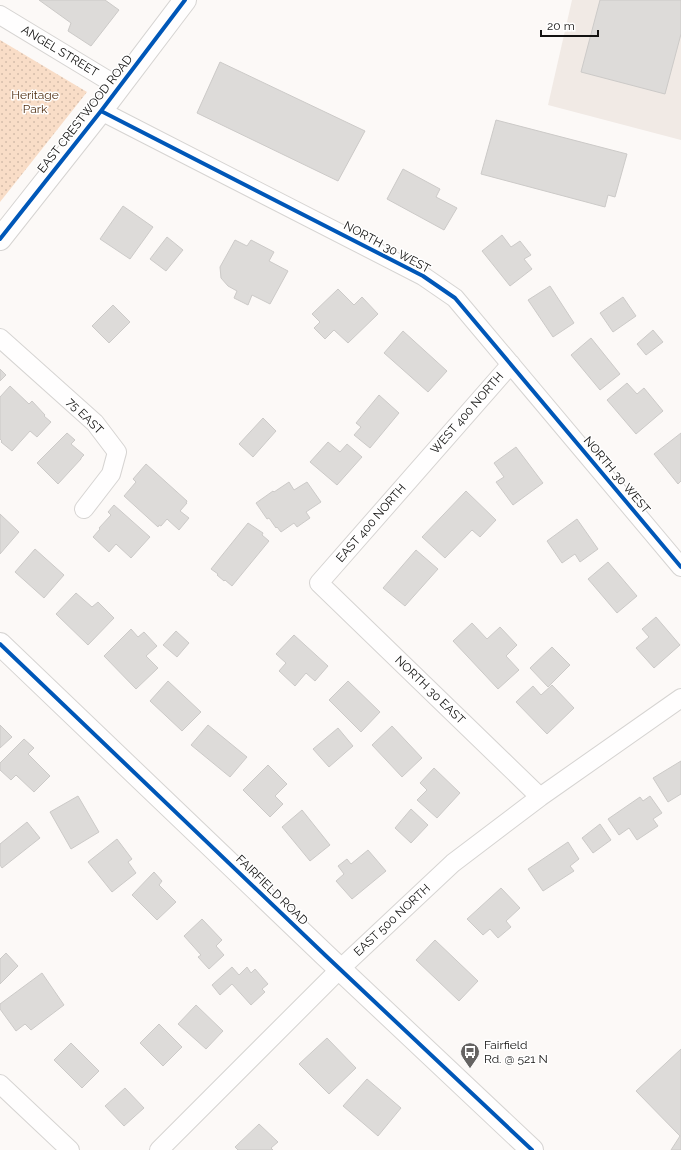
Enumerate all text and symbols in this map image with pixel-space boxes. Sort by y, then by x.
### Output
scale bar [541,12,598,38]
text: 20 m [547,19,575,33]
street label: ANGEL STREET [19,23,102,80]
street label: EAST CRESTWOOD ROAD [35,52,136,176]
park label: Heritage Park [11,88,59,116]
street label: NORTH 30 WEST [341,218,433,276]
street label: WEST 400 NORTH [428,369,506,457]
street label: 75 EAST [64,395,107,438]
street label: NORTH 30 WEST [581,434,654,517]
street label: EAST 400 NORTH [333,481,409,565]
street label: NORTH 30 EAST [392,653,468,727]
street label: FAIRFIELD ROAD [233,852,311,928]
street label: EAST 500 NORTH [351,881,433,959]
place label: Fairfield Rd. @ 521 N [484,1038,548,1066]
bus stop icon: Fairfield Rd. @ 521 N [459,1041,481,1069]

